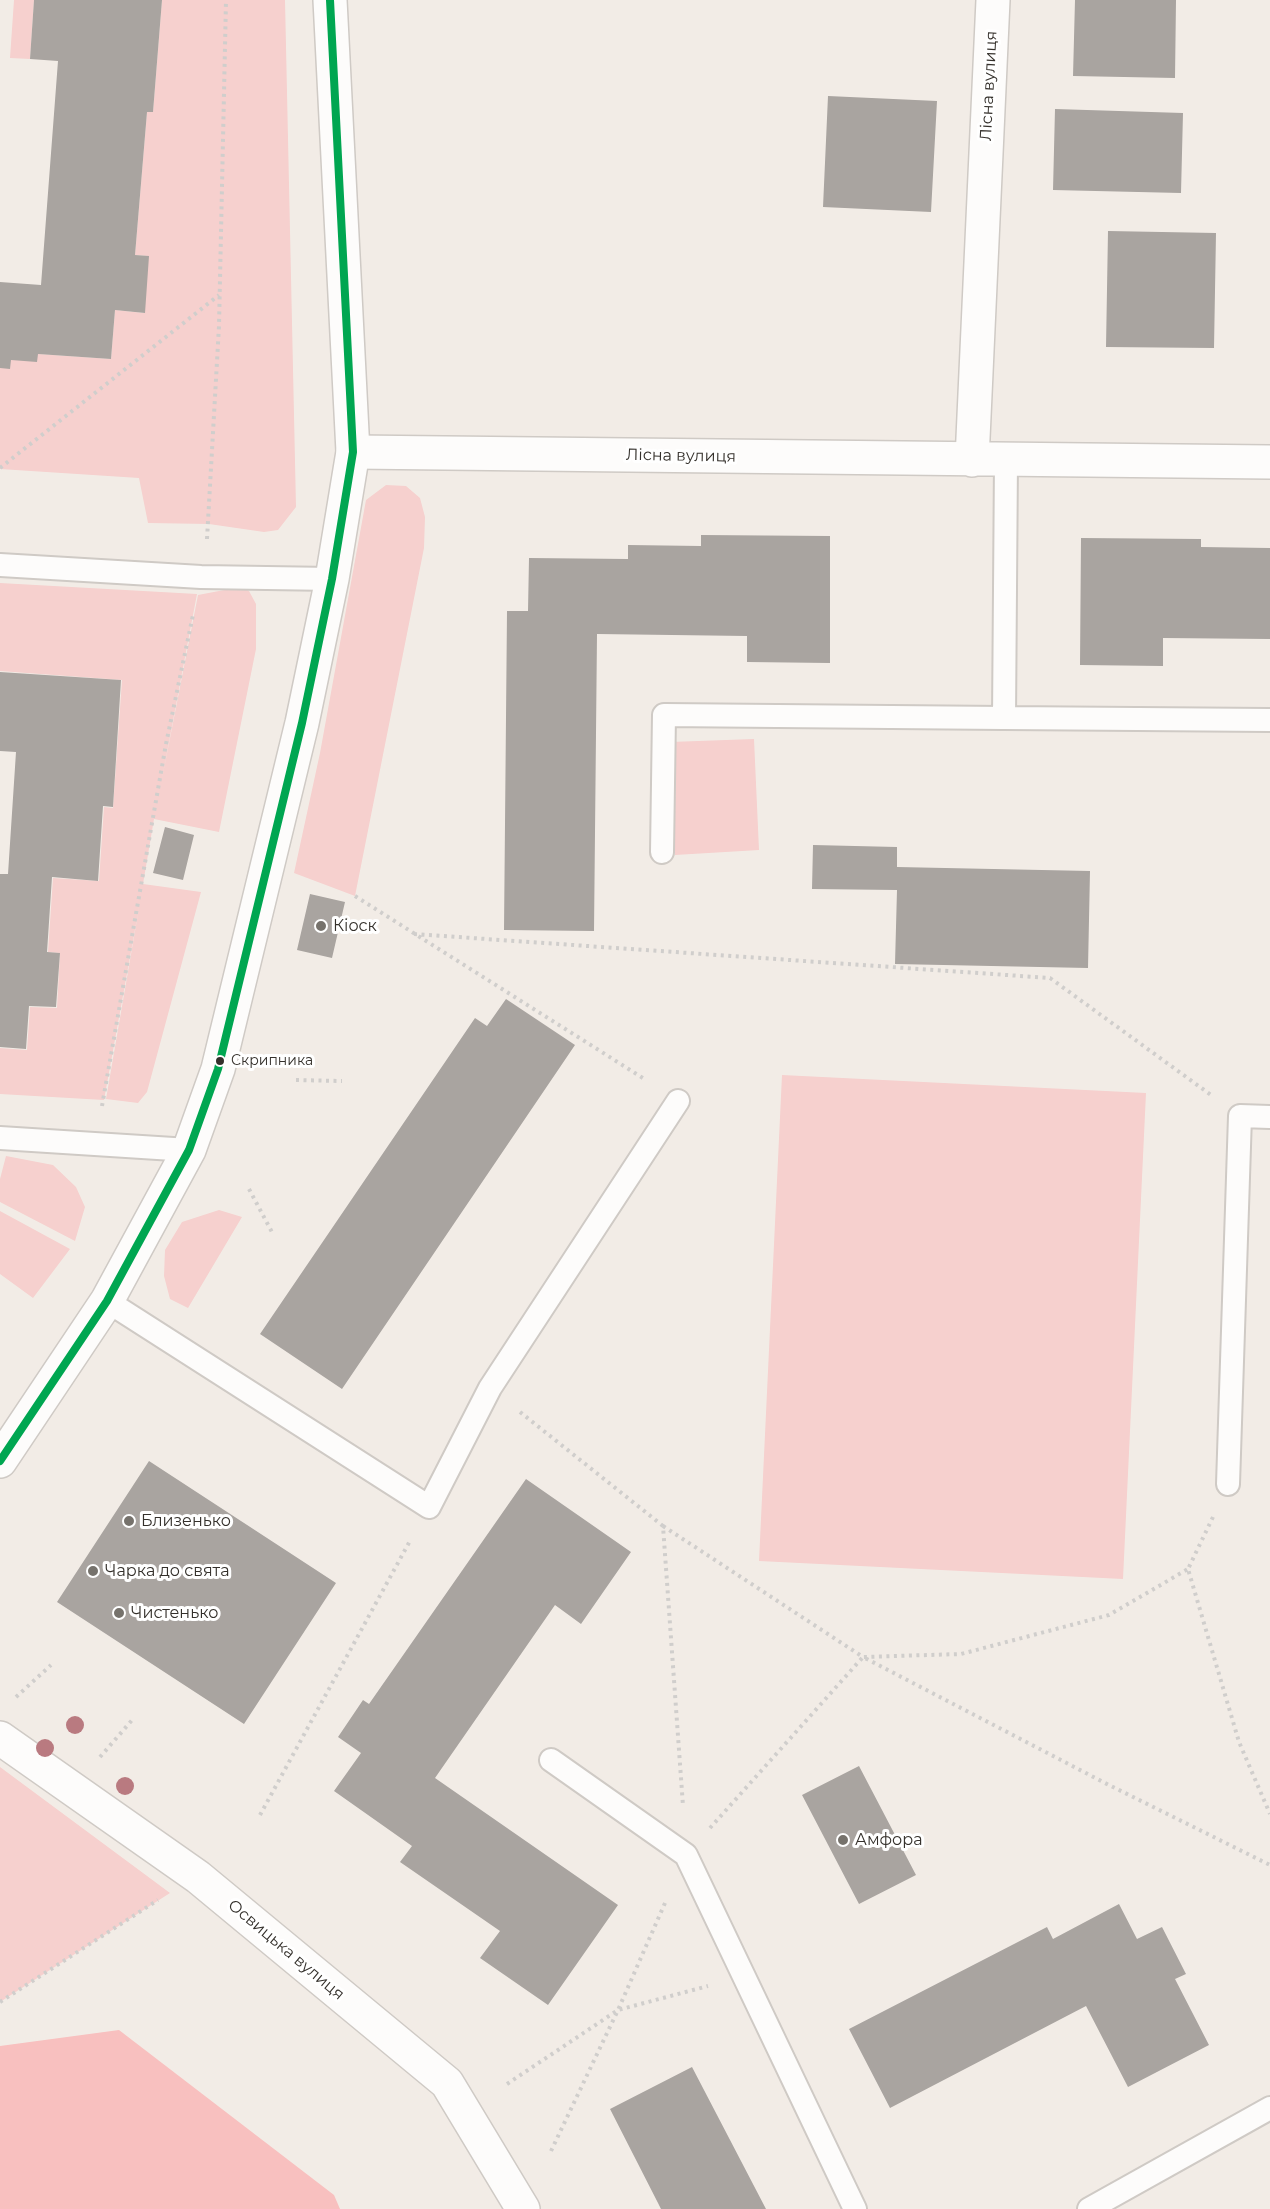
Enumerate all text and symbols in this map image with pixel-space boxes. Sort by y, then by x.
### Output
street label: Лісна вулиця [977,30,1001,142]
street label: Лісна вулиця [626,445,736,467]
place label: Кіоск [333,916,377,936]
marker: Кіоск [314,919,328,933]
place label: Скрипника [231,1053,313,1069]
marker: Скрипника [214,1055,226,1067]
place label: Близенько [141,1511,231,1531]
marker: Близенько [122,1514,136,1528]
place label: Чарка до свята [105,1561,230,1581]
marker: Чарка до свята [86,1564,100,1578]
place label: Чистенько [131,1603,218,1623]
marker: Чистенько [112,1606,126,1620]
place label: Амфора [855,1830,923,1850]
marker: Амфора [836,1833,850,1847]
street label: Освицька вулиця [224,1896,348,2004]

